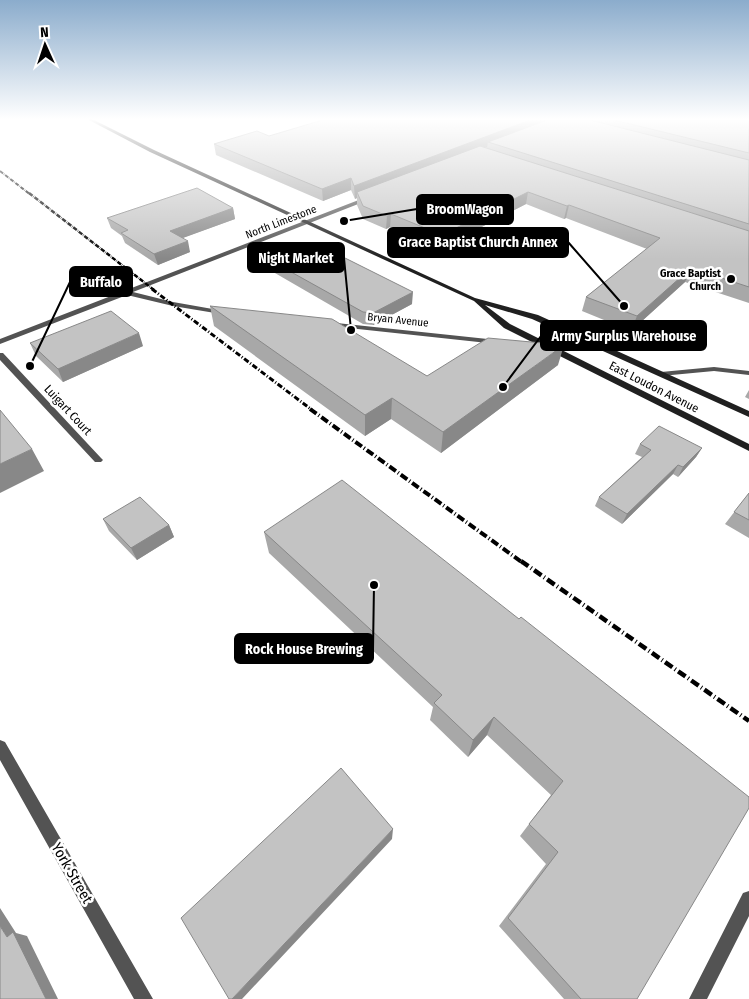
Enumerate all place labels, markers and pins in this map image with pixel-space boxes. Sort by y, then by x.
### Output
callout: BroomWagon [417,195,513,224]
callout: Grace Baptist Church Annex [388,228,568,257]
callout: Night Market [248,243,344,272]
callout: Buffalo [70,267,132,296]
place label: Grace Baptist Church [660,267,721,293]
marker: Grace Baptist Church [725,273,737,285]
callout: Army Surplus Warehouse [541,321,706,350]
callout: Rock House Brewing [235,634,373,663]

